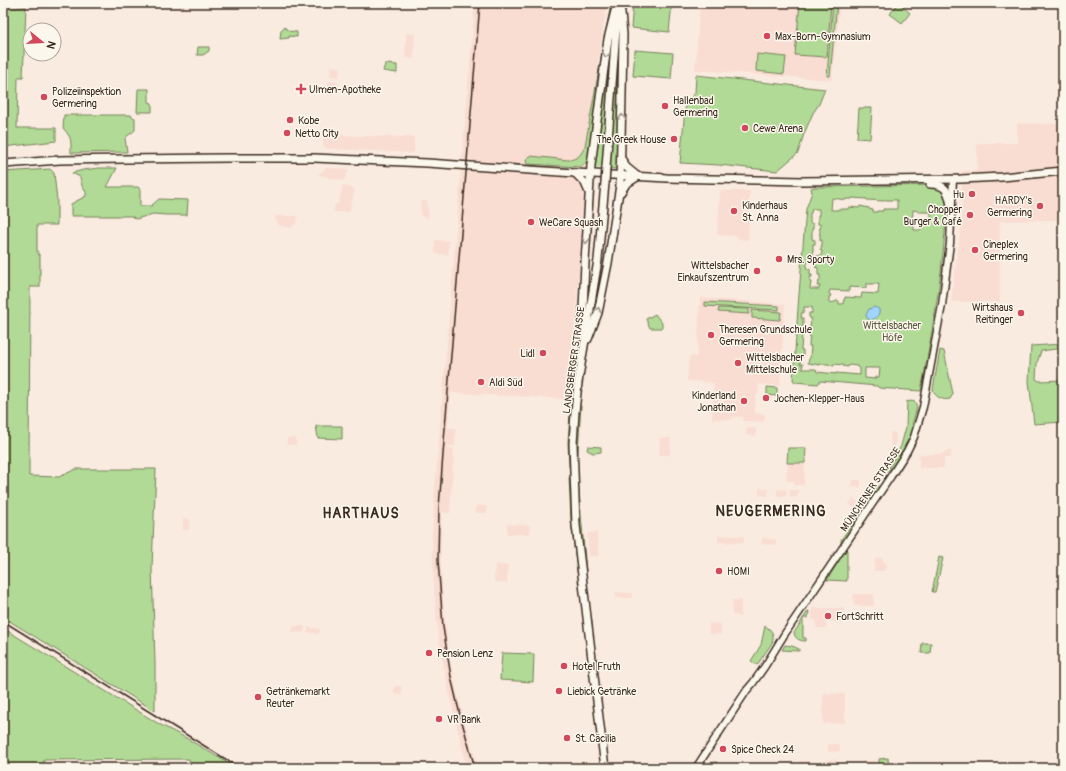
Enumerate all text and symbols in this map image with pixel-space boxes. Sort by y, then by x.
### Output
north arrow [22,22,62,62]
marker: Max-Born-Gymnasium [762,31,772,41]
place label: Max-Born-Gymnasium [775,31,871,43]
text: N [44,39,58,51]
one-way arrow [602,52,611,58]
marker: Ulmen-Apotheke [296,84,306,94]
place label: Ulmen-Apotheke [309,84,381,96]
place label: Polizeiinspektion Germering [52,86,121,110]
marker: Polizeiinspektion Germering [39,92,49,102]
place label: Hallenbad Germering [673,95,718,119]
marker: Hallenbad Germering [660,101,670,111]
one-way arrow [618,114,626,120]
marker: Kobe [285,115,295,125]
place label: Kobe [298,115,319,127]
marker: Cewe Arena [740,123,750,133]
place label: Cewe Arena [753,123,803,135]
marker: Netto City [282,128,292,138]
place label: Netto City [295,128,339,140]
place label: The Greek House [596,134,666,146]
marker: The Greek House [669,134,679,144]
place label: Hu [953,189,964,201]
marker: Hu [967,189,977,199]
place label: HARDY's Germering [987,195,1033,219]
place label: Kinderhaus St. Anna [742,200,788,224]
marker: HARDY's Germering [1035,201,1045,211]
place label: Chopper Burger & Café [903,204,962,228]
marker: Kinderhaus St. Anna [729,206,739,216]
marker: Chopper Burger & Café [965,210,975,220]
marker: WeCare Squash [526,217,536,227]
place label: WeCare Squash [539,217,603,229]
one-way arrow [582,238,591,244]
place label: Cineplex Germering [983,239,1028,263]
marker: Cineplex Germering [970,245,980,255]
marker: Mrs. Sporty [774,254,784,264]
place label: Mrs. Sporty [787,254,835,266]
place label: Wittelsbacher Einkaufszentrum [678,260,749,284]
marker: Wittelsbacher Einkaufszentrum [752,266,762,276]
place label: Wirtshaus Reitinger [972,302,1014,326]
street label: LANDSBERGER STRASSE [561,306,587,414]
one-way arrow [594,307,602,313]
marker: Wirtshaus Reitinger [1016,308,1026,318]
park label: Wittelsbacher Höfe [863,320,921,344]
place label: Theresen Grundschule Germering [719,324,812,348]
marker: Theresen Grundschule Germering [706,330,716,340]
place label: Lidl [520,348,535,360]
marker: Lidl [538,348,548,358]
place label: Wittelsbacher Mittelschule [746,352,804,376]
marker: Wittelsbacher Mittelschule [733,358,743,368]
marker: Aldi Süd [476,377,486,387]
place label: Aldi Süd [489,377,523,389]
place label: Kinderland Jonathan [692,390,736,414]
marker: Jochen-Klepper-Haus [761,393,771,403]
place label: Jochen-Klepper-Haus [774,393,865,405]
marker: Kinderland Jonathan [739,396,749,406]
street label: MÜNCHENER STRASSE [838,445,904,534]
district label: NEUGERMERING [716,503,826,520]
district label: HARTHAUS [322,505,400,522]
marker: HOMI [714,566,724,576]
place label: HOMI [727,566,750,578]
marker: FortSchritt [823,611,833,621]
place label: FortSchritt [836,611,884,623]
marker: Pension Lenz [424,648,434,658]
place label: Pension Lenz [437,648,493,660]
marker: Hotel Fruth [559,661,569,671]
place label: Hotel Fruth [572,661,621,673]
place label: Getränkemarkt Reuter [266,686,331,710]
marker: Liebick Getränke [554,686,564,696]
place label: Liebick Getränke [567,686,636,698]
marker: Getränkemarkt Reuter [253,692,263,702]
marker: VR Bank [434,714,444,724]
place label: VR Bank [447,714,482,726]
marker: St. Cäcilia [562,733,572,743]
place label: St. Cäcilia [575,733,616,745]
marker: Spice Check 24 [718,744,728,754]
place label: Spice Check 24 [731,744,794,756]

